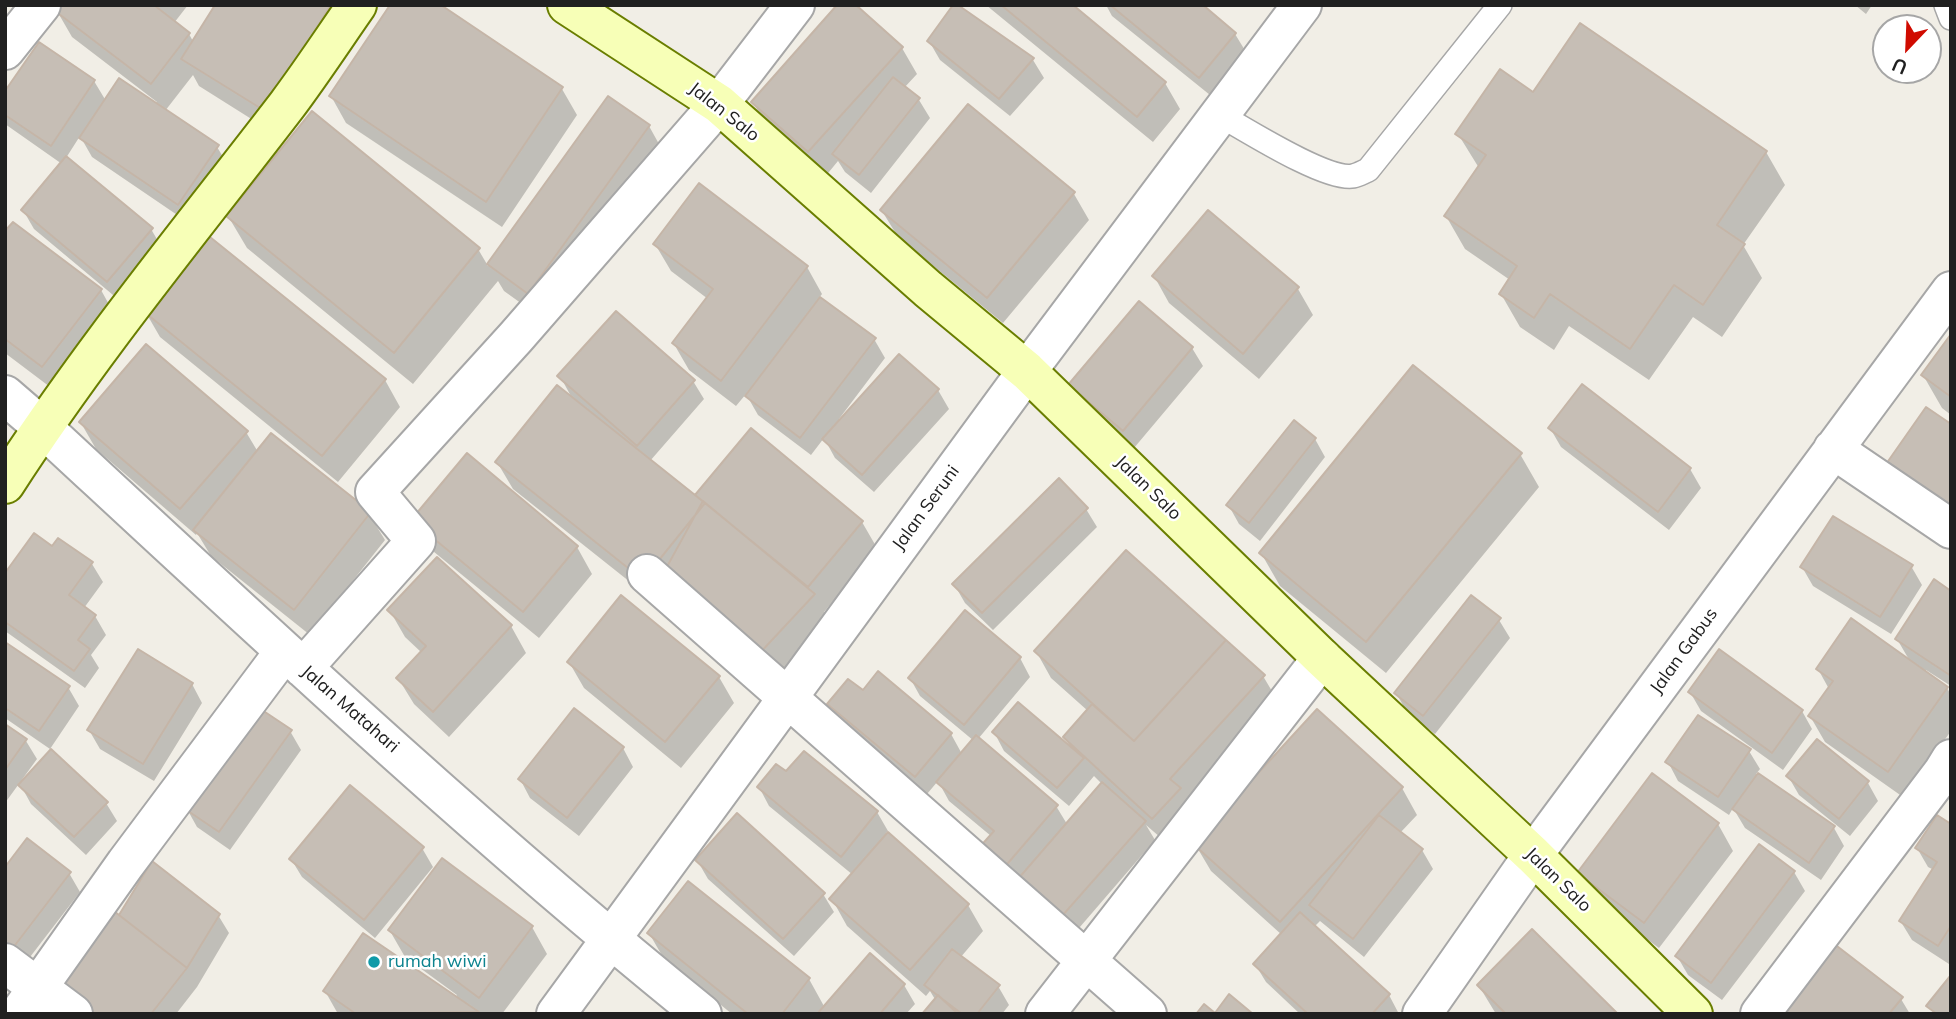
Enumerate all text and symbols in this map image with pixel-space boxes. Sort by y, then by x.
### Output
north arrow [1872,14,1942,84]
text: U [1888,53,1911,80]
street label: Jalan Salo [684,78,764,146]
street label: Jalan Salo [1110,451,1186,525]
street label: Jalan Seruni [888,461,964,555]
street label: Jalan Gabus [1646,604,1722,698]
street label: Jalan Matahari [297,661,403,757]
street label: Jalan Salo [1520,843,1596,917]
place label: rumah wiwi [388,951,487,973]
marker: rumah wiwi [366,954,382,970]

